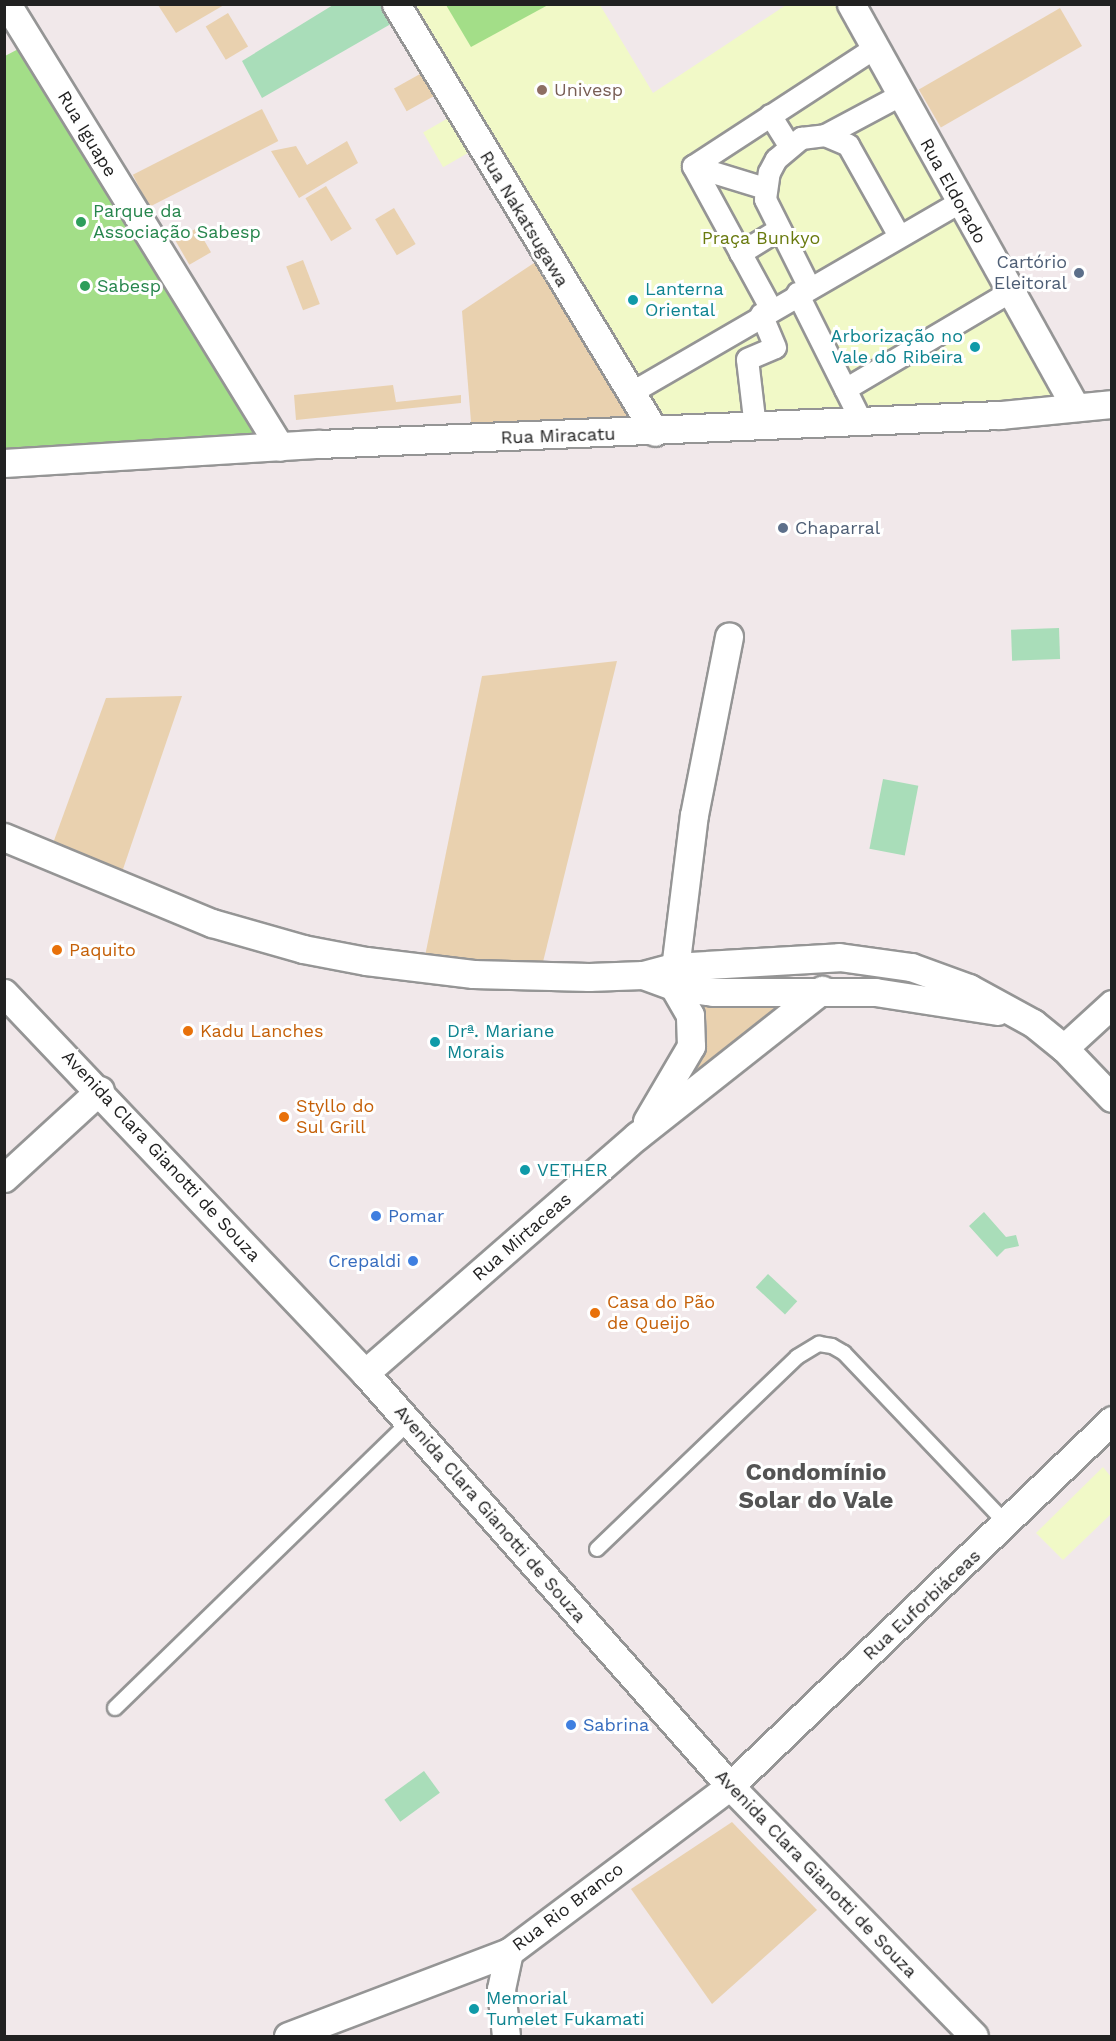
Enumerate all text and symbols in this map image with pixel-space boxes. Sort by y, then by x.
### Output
place label: Univesp [554,79,623,101]
marker: Univesp [535,83,549,97]
street label: Rua Iguape [53,87,121,181]
street label: Rua Eldorado [915,134,991,248]
street label: Rua Nakatsugawa [475,147,573,291]
place label: Parque da Associação Sabesp [93,201,261,244]
marker: Parque da Associação Sabesp [74,215,88,229]
park label: Praça Bunkyo [702,227,820,249]
place label: Cartório Eleitoral [994,252,1067,294]
marker: Cartório Eleitoral [1072,266,1086,280]
place label: Sabesp [97,275,161,297]
marker: Sabesp [78,279,92,293]
place label: Lanterna Oriental [645,279,724,322]
marker: Lanterna Oriental [626,293,640,307]
place label: Arborização no Vale do Ribeira [831,326,963,368]
marker: Arborização no Vale do Ribeira [968,340,982,354]
street label: Rua Miracatu [500,423,616,449]
place label: Chaparral [795,517,880,539]
marker: Chaparral [776,521,790,535]
place label: Paquito [69,939,136,961]
marker: Paquito [50,943,64,957]
place label: Kadu Lanches [200,1020,323,1042]
place label: Drª. Mariane Morais [447,1021,554,1064]
marker: Kadu Lanches [181,1024,195,1038]
marker: Drª. Mariane Morais [428,1035,442,1049]
street label: Avenida Clara Gianotti de Souza [57,1046,265,1266]
place label: Styllo do Sul Grill [296,1096,374,1138]
marker: Styllo do Sul Grill [277,1110,291,1124]
place label: VETHER [537,1159,608,1181]
marker: VETHER [518,1163,532,1177]
street label: Rua Mirtaceas [468,1188,576,1286]
place label: Pomar [388,1205,444,1227]
marker: Pomar [369,1209,383,1223]
place label: Crepaldi [328,1250,401,1272]
marker: Crepaldi [406,1254,420,1268]
place label: Casa do Pão de Queijo [607,1292,716,1334]
marker: Casa do Pão de Queijo [588,1306,602,1320]
street label: Avenida Clara Gianotti de Souza [389,1401,591,1627]
district label: Condomínio Solar do Vale [738,1459,894,1515]
street label: Rua Euforbiáceas [859,1545,985,1665]
place label: Sabrina [583,1714,649,1736]
marker: Sabrina [564,1718,578,1732]
street label: Avenida Clara Gianotti de Souza [710,1765,922,1983]
street label: Rua Rio Branco [508,1858,628,1956]
place label: Memorial Tumelet Fukamati [486,1988,645,2030]
marker: Memorial Tumelet Fukamati [467,2002,481,2016]

